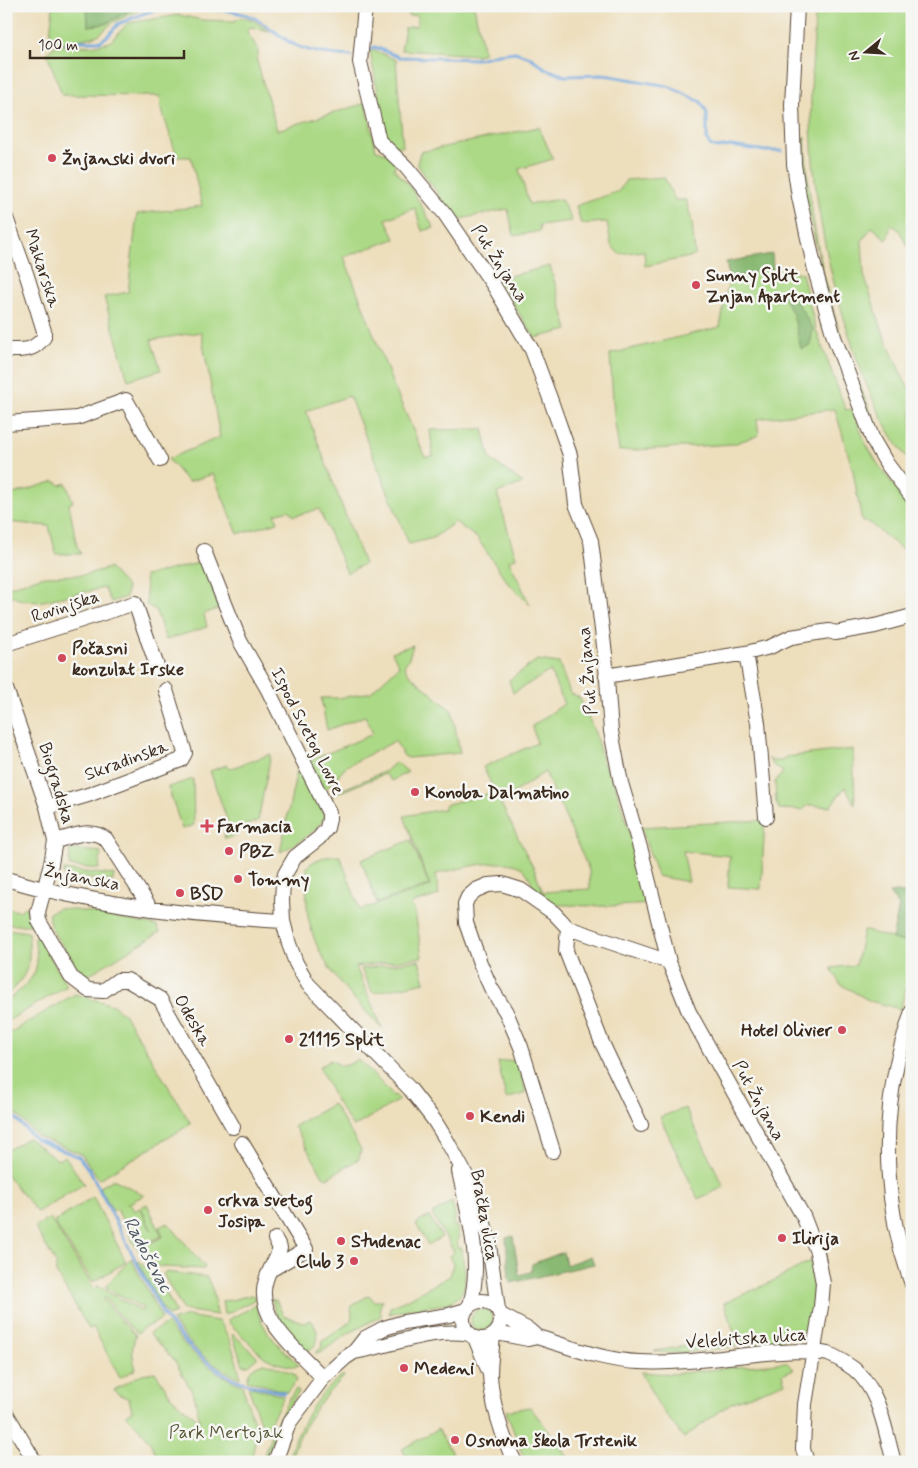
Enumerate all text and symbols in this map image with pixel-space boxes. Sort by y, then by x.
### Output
scale bar [30,28,184,60]
north arrow [840,28,890,78]
text: 100 m [38,36,78,56]
text: N [845,48,865,63]
place label: Žnjanski dvori [62,147,175,171]
marker: Žnjanski dvori [46,152,58,164]
street label: Put Žnjana [465,220,533,307]
street label: Makarska [18,226,66,311]
place label: Sunny Split Znjan Apartment [706,264,840,310]
marker: Sunny Split Znjan Apartment [690,279,702,291]
street label: Rovinjska [28,585,102,629]
street label: Put Žnjana [572,626,604,716]
place label: Počasni konzulat Irske [72,637,184,682]
marker: Počasni konzulat Irske [56,652,68,664]
street label: Ispod Svetog Lovre [265,664,350,800]
street label: Skradinska [81,735,172,787]
street label: Biogradska [30,739,80,828]
place label: Konoba Dalmatino [425,781,570,805]
marker: Konoba Dalmatino [409,786,421,798]
place label: Farmacia [217,815,292,839]
marker: Farmacia [201,820,213,832]
place label: PBZ [239,840,275,864]
marker: PBZ [223,845,235,857]
street label: Žnjanska [42,859,122,897]
place label: Tommy [248,868,309,892]
marker: Tommy [232,873,244,885]
place label: BSD [190,882,224,906]
marker: BSD [174,887,186,899]
street label: Odeska [168,990,217,1051]
place label: Hotel Olivier [741,1019,833,1043]
marker: Hotel Olivier [836,1024,848,1036]
place label: 21115 Split [299,1028,384,1052]
marker: 21115 Split [283,1033,295,1045]
street label: Put Žnjana [726,1056,790,1145]
place label: Kendi [480,1105,525,1129]
marker: Kendi [464,1110,476,1122]
street label: Bračka ulica [464,1168,504,1263]
place label: crkva svetog Josipa [218,1189,313,1234]
marker: crkva svetog Josipa [202,1204,214,1216]
water label: Radoševac [117,1212,178,1297]
place label: Ilirija [792,1227,839,1251]
place label: Studenac [351,1230,421,1254]
marker: Ilirija [776,1232,788,1244]
marker: Studenac [335,1235,347,1247]
place label: Club 3 [296,1250,345,1274]
marker: Club 3 [348,1255,360,1267]
street label: Velebitska ulica [685,1323,807,1355]
place label: Medeni [414,1357,474,1381]
marker: Medeni [398,1362,410,1374]
park label: Park Mertojak [169,1421,283,1445]
place label: Osnovna škola Trstenik [465,1429,638,1453]
marker: Osnovna škola Trstenik [449,1434,461,1446]

